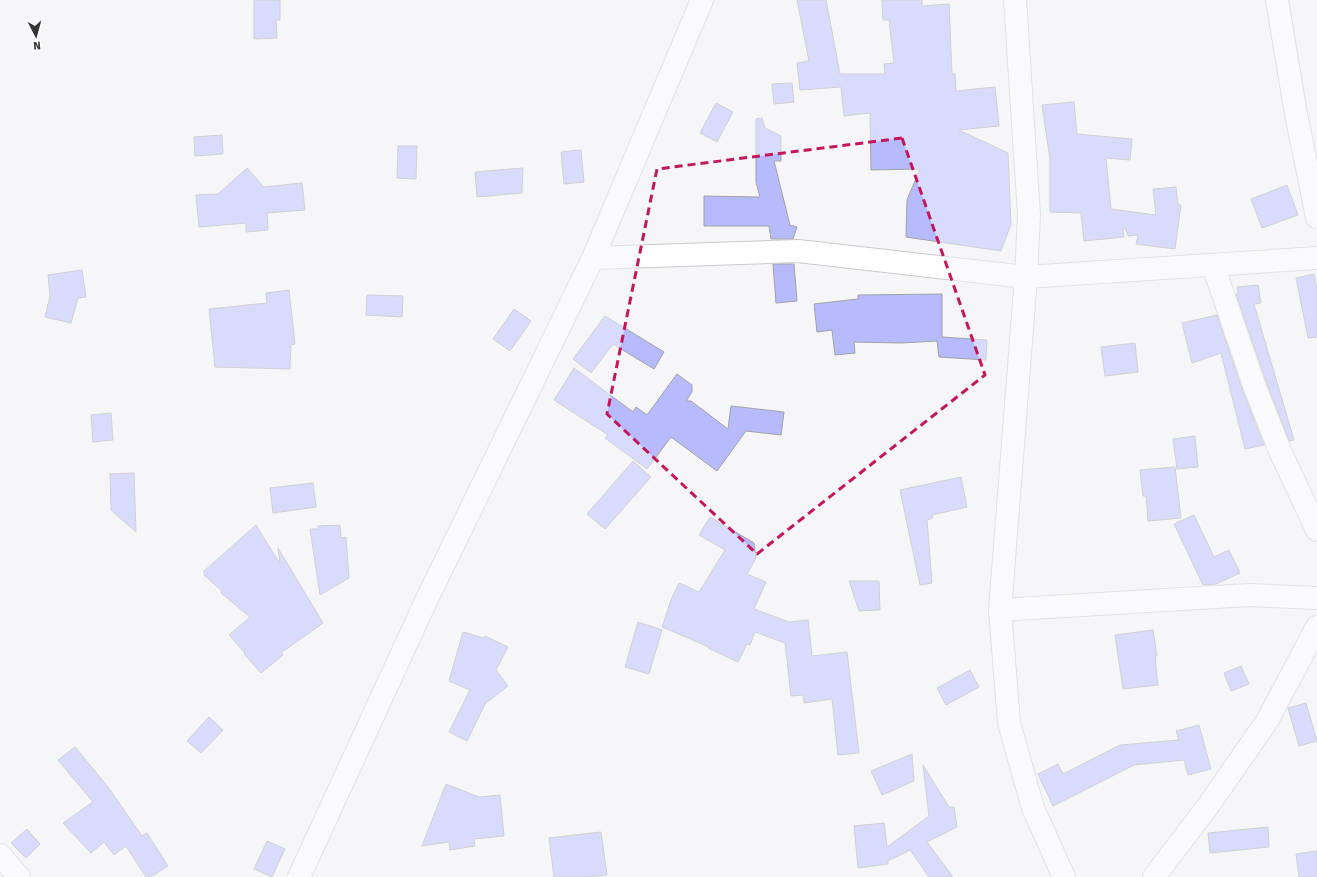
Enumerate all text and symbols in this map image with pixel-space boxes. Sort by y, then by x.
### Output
north arrow [16,16,56,56]
text: N [33,39,41,52]

